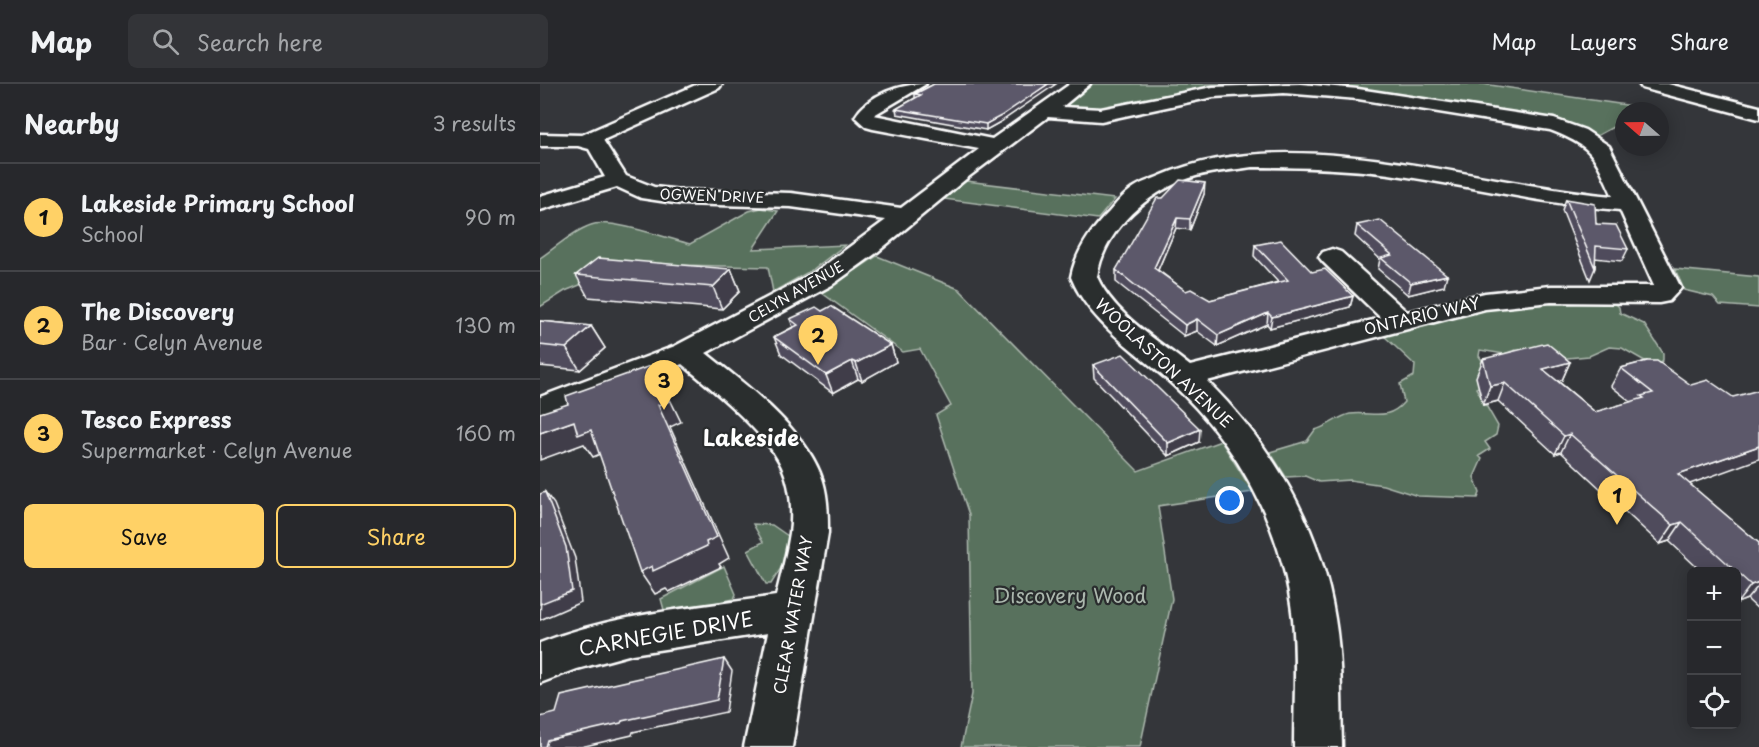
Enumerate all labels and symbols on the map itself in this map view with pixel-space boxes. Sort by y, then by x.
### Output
north arrow [1615,102,1669,156]
street label: OGWEN DRIVE [659,183,765,208]
street label: CELYN AVENUE [744,256,848,327]
street label: ONTARIO WAY [1361,290,1482,340]
street label: WOOLASTON AVENUE [1091,292,1239,433]
pin: 2 [798,316,838,365]
pin: 3 [644,360,684,410]
district label: Lakeside [703,420,799,453]
pin: 1 [1598,476,1636,525]
your location [1215,486,1244,515]
street label: CLEAR WATER WAY [766,534,818,696]
park label: Discovery Wood [994,580,1146,610]
street label: CARNEGIE DRIVE [576,603,755,663]

